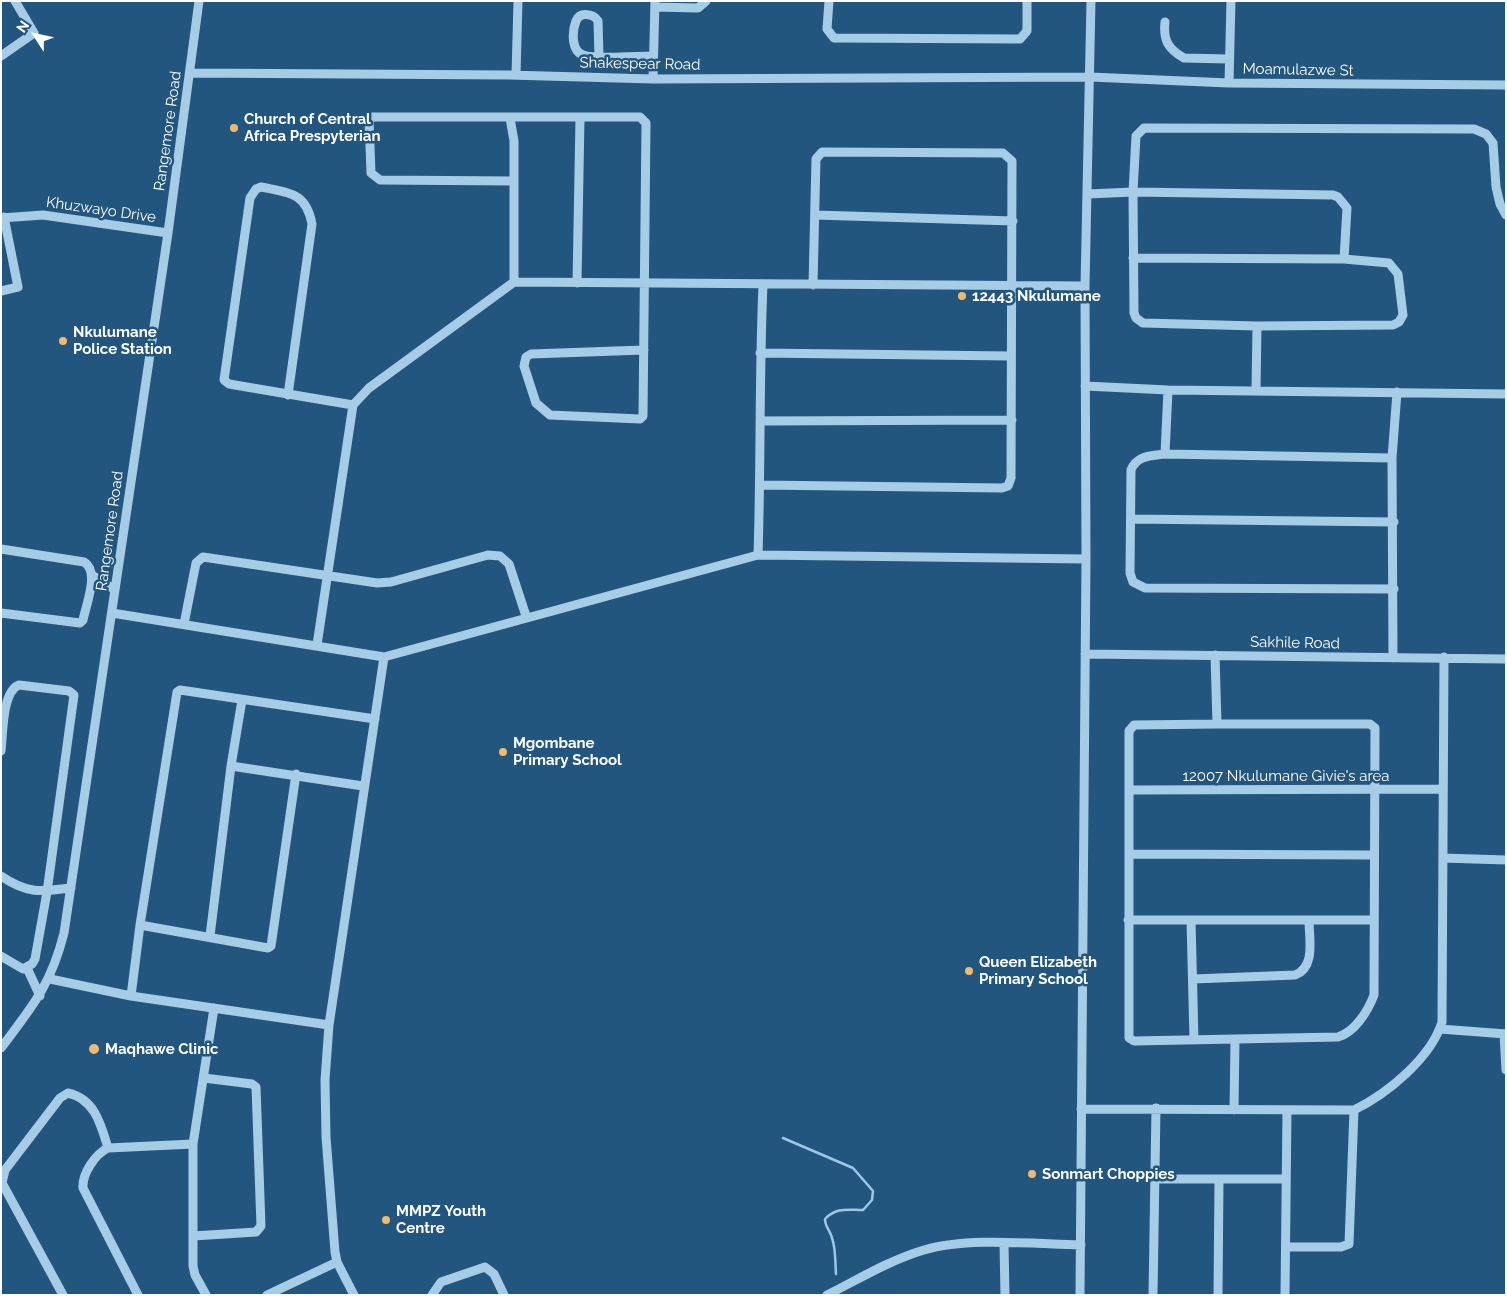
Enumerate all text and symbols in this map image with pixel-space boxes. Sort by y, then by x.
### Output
north arrow [10,10,60,60]
text: N [13,17,32,35]
street label: Shakespear Road [579,54,701,74]
street label: Moamulazwe St [1242,60,1354,80]
street label: Rangemore Road [151,70,185,192]
place label: Church of Central Africa Prespyterian [244,110,381,145]
marker: Church of Central Africa Prespyterian [228,122,240,134]
street label: Khuzwayo Drive [45,193,157,227]
place label: 12443 Nkulumane [972,287,1101,305]
marker: 12443 Nkulumane [956,290,968,302]
place label: Nkulumane Police Station [73,323,172,358]
marker: Nkulumane Police Station [57,335,69,347]
street label: Rangemore Road [93,470,127,592]
street label: Sakhile Road [1250,633,1340,653]
place label: Mgombane Primary School [513,734,622,769]
marker: Mgombane Primary School [497,746,509,758]
street label: 12007 Nkulumane Givie's area [1182,767,1390,785]
place label: Queen Elizabeth Primary School [979,953,1097,988]
marker: Queen Elizabeth Primary School [963,965,975,977]
place label: Maqhawe Clinic [105,1040,218,1058]
marker: Maqhawe Clinic [87,1042,101,1056]
place label: Sonmart Choppies [1042,1165,1175,1183]
marker: Sonmart Choppies [1026,1168,1038,1180]
place label: MMPZ Youth Centre [396,1202,486,1237]
marker: MMPZ Youth Centre [380,1214,392,1226]

